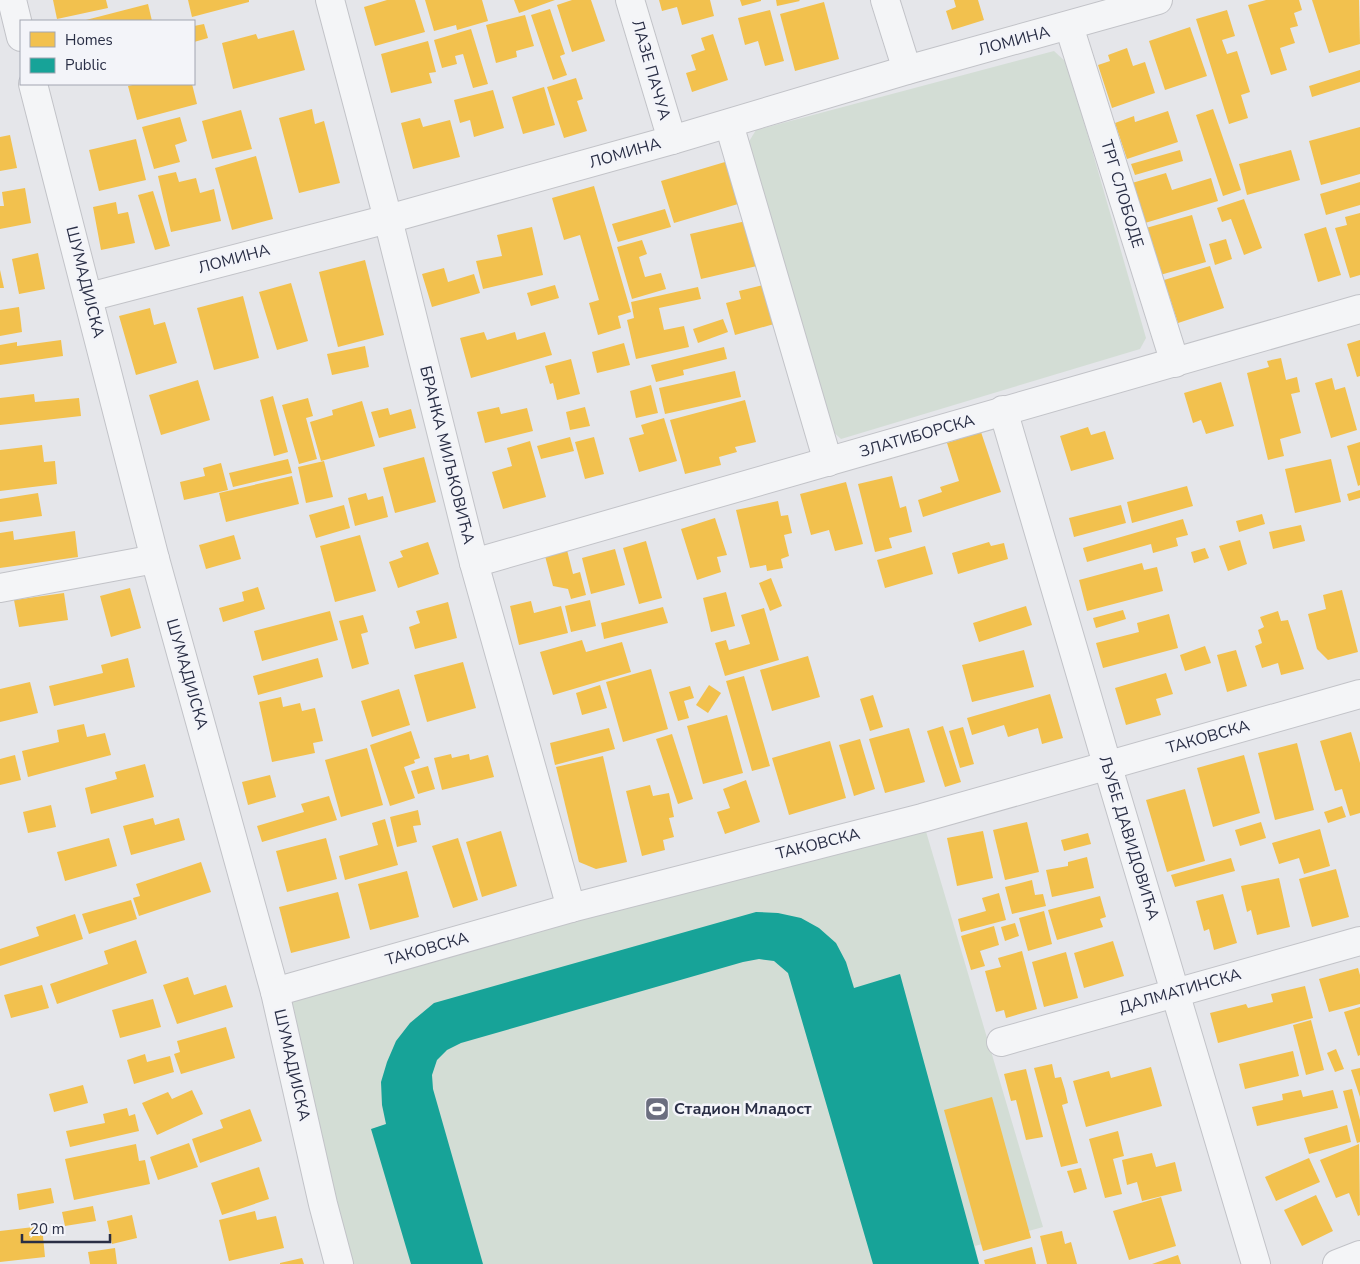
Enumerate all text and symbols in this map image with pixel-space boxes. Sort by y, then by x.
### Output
street label: ЛАЗЕ ПАЧУА [626,17,676,123]
legend [20,20,195,85]
street label: ЛОМИНА [976,21,1053,61]
text: Homes [65,30,113,50]
text: Public [65,55,106,75]
street label: ЛОМИНА [587,132,664,174]
street label: ТРГ СЛОБОДЕ [1095,137,1149,251]
street label: ШУМАДИЈСКА [60,224,110,340]
street label: ЛОМИНА [196,239,273,279]
street label: БРАНКА МИЉКОВИЋА [414,364,480,547]
street label: ЗЛАТИБОРСКА [857,409,978,463]
street label: ШУМАДИЈСКА [161,616,213,732]
street label: ТАКОВСКА [1164,715,1253,759]
street label: ЉУБЕ ДАВИДОВИЋА [1093,753,1165,923]
street label: ТАКОВСКА [774,823,863,865]
street label: ТАКОВСКА [383,927,472,971]
street label: ДАЛМАТИНСКА [1116,963,1244,1019]
street label: ШУМАДИЈСКА [268,1007,316,1124]
sports icon: Стадион Младост [644,1096,670,1122]
place label: Стадион Младост [674,1098,812,1120]
scale bar [22,1212,110,1244]
text: 20 m [30,1219,65,1239]

